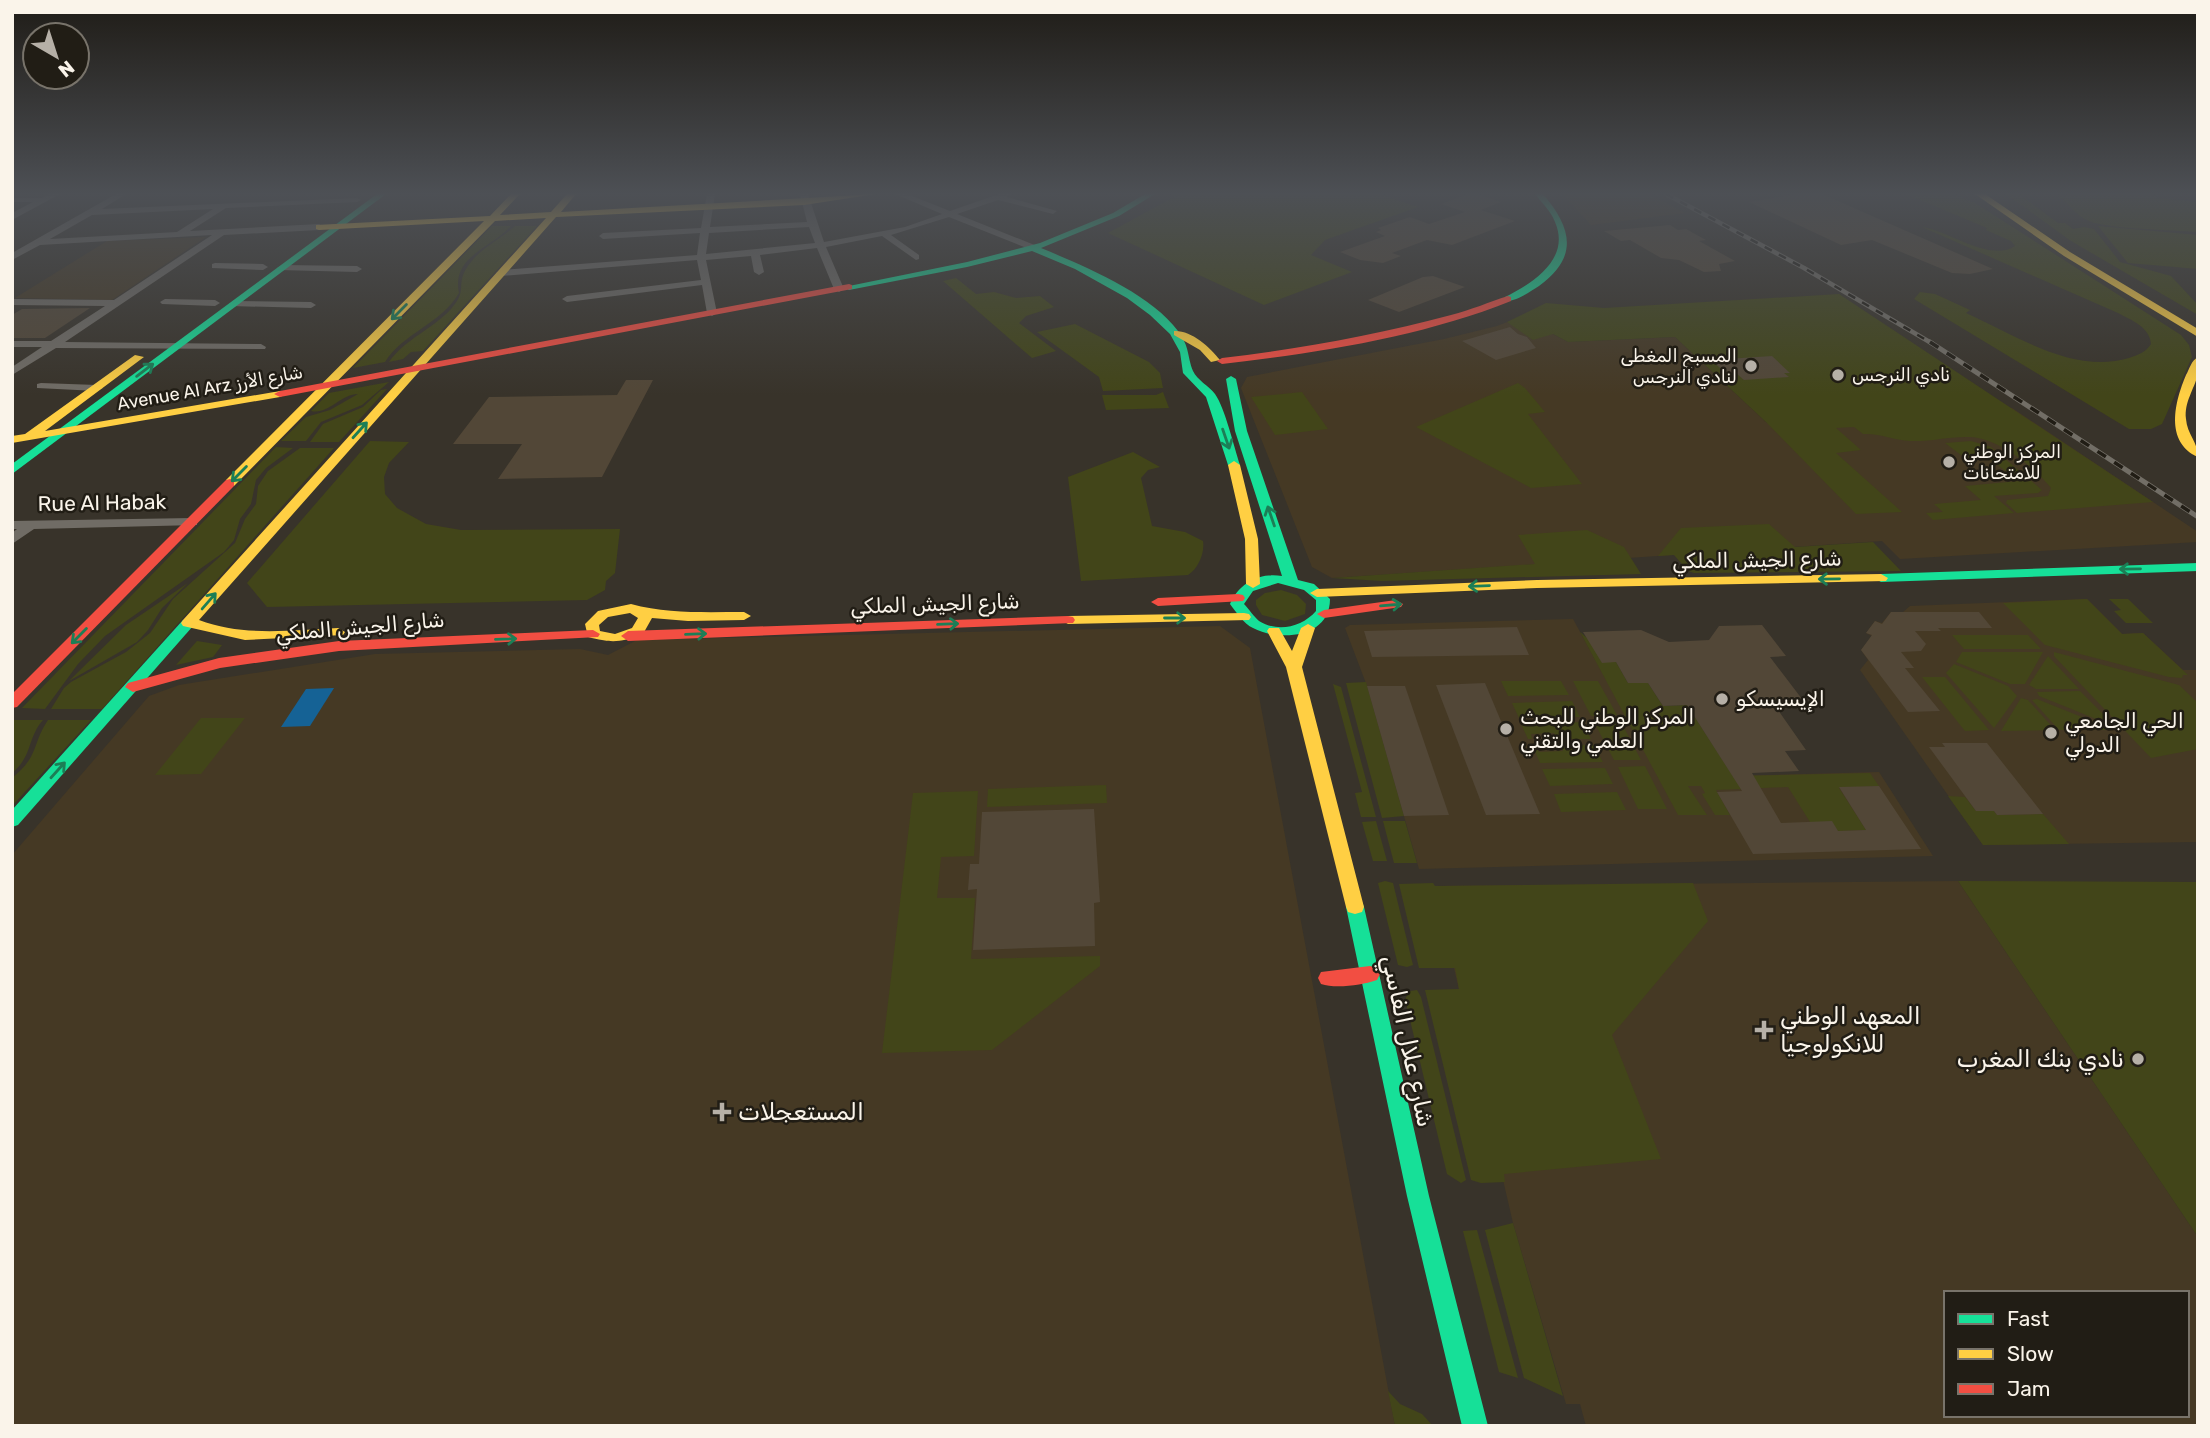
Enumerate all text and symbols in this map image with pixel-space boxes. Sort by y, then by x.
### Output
north arrow [21,21,91,91]
text: N [54,56,79,82]
one-way arrow [390,303,407,320]
place label: المسبح المغطى لنادي النرجس [1621,345,1737,389]
marker: المسبح المغطى لنادي النرجس [1743,358,1759,374]
street label: Avenue Al Arz شارع الأرز [115,361,305,416]
one-way arrow [136,363,154,378]
place label: نادي النرجس [1852,364,1950,387]
marker: نادي النرجس [1830,367,1846,383]
one-way arrow [352,421,368,439]
one-way arrow [1221,427,1233,449]
place label: المركز الوطني للامتحانات [1963,441,2061,484]
marker: المركز الوطني للامتحانات [1941,454,1957,470]
one-way arrow [231,465,248,482]
street label: Rue Al Habak [37,489,167,516]
one-way arrow [1264,505,1276,527]
street label: شارع الجيش الملكي [1672,546,1842,577]
one-way arrow [2118,562,2141,576]
one-way arrow [1818,572,1841,586]
one-way arrow [1468,580,1491,593]
street label: شارع الجيش الملكي [850,588,1020,623]
one-way arrow [201,592,217,610]
one-way arrow [1380,598,1402,611]
street label: شارع الجيش الملكي [274,607,446,650]
one-way arrow [1163,611,1186,625]
one-way arrow [936,617,959,631]
one-way arrow [71,627,88,644]
one-way arrow [684,627,707,641]
one-way arrow [495,632,518,645]
place label: اﻹيسيسكو [1736,686,1825,713]
marker: اﻹيسيسكو [1714,691,1730,707]
place label: المركز الوطني للبحث العلمي والتقني [1520,704,1694,757]
place label: الحي الجامعي الدولي [2065,708,2184,761]
marker: المركز الوطني للبحث العلمي والتقني [1498,721,1514,737]
marker: الحي الجامعي الدولي [2043,725,2059,741]
one-way arrow [50,762,66,780]
street label: شارع علال الفاسي [1372,952,1440,1130]
place label: المعهد الوطني للانكولوجيا [1780,1002,1921,1058]
marker: المعهد الوطني للانكولوجيا [1754,1020,1774,1040]
place label: نادي بنك المغرب [1957,1045,2124,1076]
marker: نادي بنك المغرب [2130,1051,2146,1067]
place label: المستعجلات [738,1098,864,1126]
marker: المستعجلات [712,1102,732,1122]
legend [1944,1291,2189,1417]
text: Fast [2007,1306,2049,1331]
text: Slow [2007,1341,2054,1366]
text: Jam [2007,1376,2051,1401]

